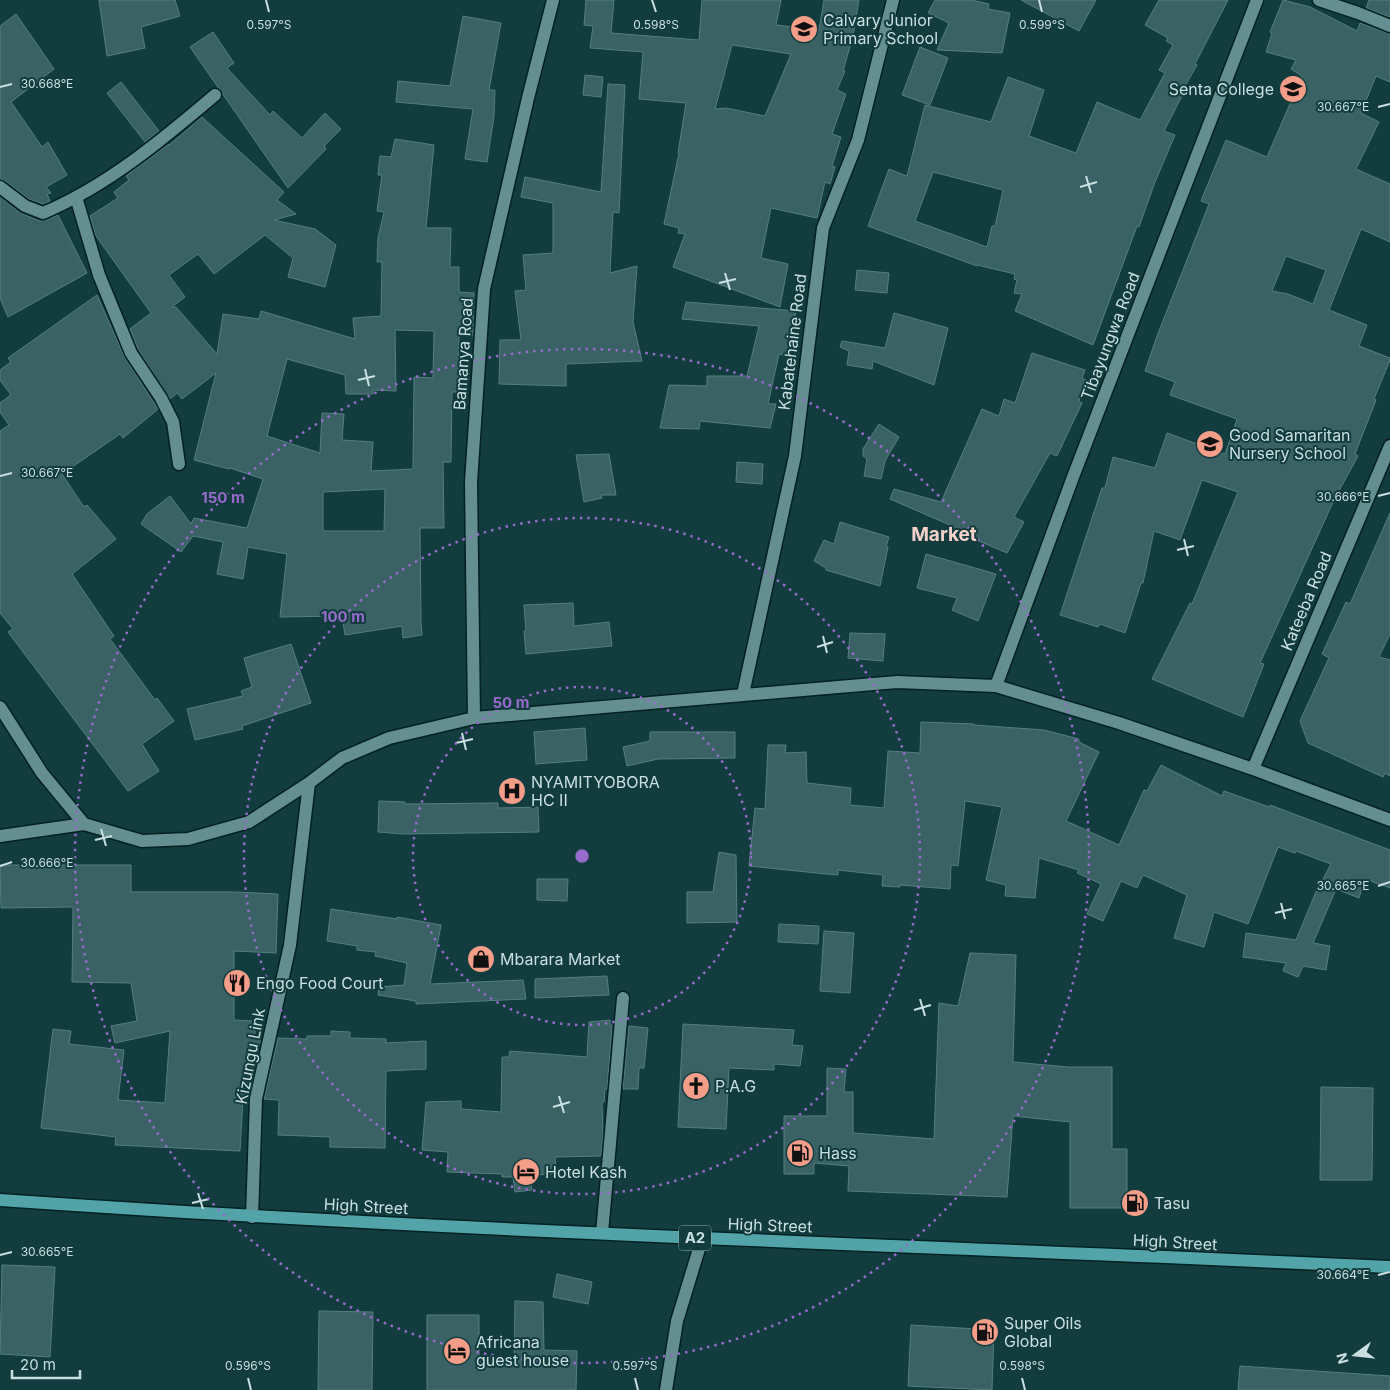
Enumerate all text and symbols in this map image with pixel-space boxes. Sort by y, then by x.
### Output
place label: Calvary Junior Primary School [823,10,938,48]
school or university icon: Calvary Junior Primary School [789,14,819,44]
text: 0.597°S [246,17,292,32]
text: 0.598°S [633,17,679,32]
text: 0.599°S [1019,17,1065,32]
school or university icon: Senta College [1278,74,1308,104]
text: 30.668°E [21,76,73,91]
place label: Senta College [1169,79,1274,99]
text: 30.667°E [1317,99,1369,114]
street label: Tibayungwa Road [1076,269,1144,403]
street label: Kabatehaine Road [774,273,810,411]
street label: Bamanya Road [449,297,477,411]
place label: Good Samaritan Nursery School [1229,425,1351,463]
school or university icon: Good Samaritan Nursery School [1195,429,1225,459]
text: 30.667°E [21,465,73,480]
text: 150 m [201,488,245,507]
text: 30.666°E [1317,489,1369,504]
district label: Market [911,523,977,546]
street label: Kateeba Road [1276,549,1336,653]
text: 100 m [321,607,365,626]
text: 50 m [493,693,529,712]
place label: NYAMITYOBORA HC II [531,772,660,810]
hospital icon: NYAMITYOBORA HC II [497,776,527,806]
centre of rings [573,847,591,865]
text: 30.666°E [21,855,73,870]
text: 30.665°E [1317,878,1369,893]
shop icon: Mbarara Market [466,944,496,974]
place label: Mbarara Market [500,949,621,969]
restaurant icon: Engo Food Court [222,968,252,998]
place label: Engo Food Court [256,973,384,993]
street label: Kizungu Link [231,1006,269,1106]
church icon: P.A.G [681,1071,711,1101]
place label: P.A.G [715,1076,756,1096]
fuel station icon: Hass [785,1138,815,1168]
place label: Hass [819,1143,857,1163]
hotel icon: Hotel Kash [511,1157,541,1187]
place label: Hotel Kash [545,1162,627,1182]
fuel station icon: Tasu [1120,1188,1150,1218]
place label: Tasu [1154,1193,1190,1213]
street label: High Street [323,1194,409,1218]
street label: High Street [727,1214,813,1236]
road number: A2 [679,1226,711,1250]
street label: High Street [1132,1230,1218,1254]
text: 30.665°E [21,1244,73,1259]
text: 30.664°E [1317,1267,1369,1282]
place label: Super Oils Global [1004,1313,1082,1351]
fuel station icon: Super Oils Global [970,1317,1000,1347]
north arrow [1330,1330,1380,1380]
place label: Africana guest house [476,1332,569,1370]
hotel icon: Africana guest house [442,1336,472,1366]
scale bar [12,1348,80,1380]
text: N [1332,1351,1352,1366]
text: 20 m [20,1355,56,1374]
text: 0.596°S [225,1358,271,1373]
text: 0.597°S [612,1358,658,1373]
text: 0.598°S [999,1358,1045,1373]

